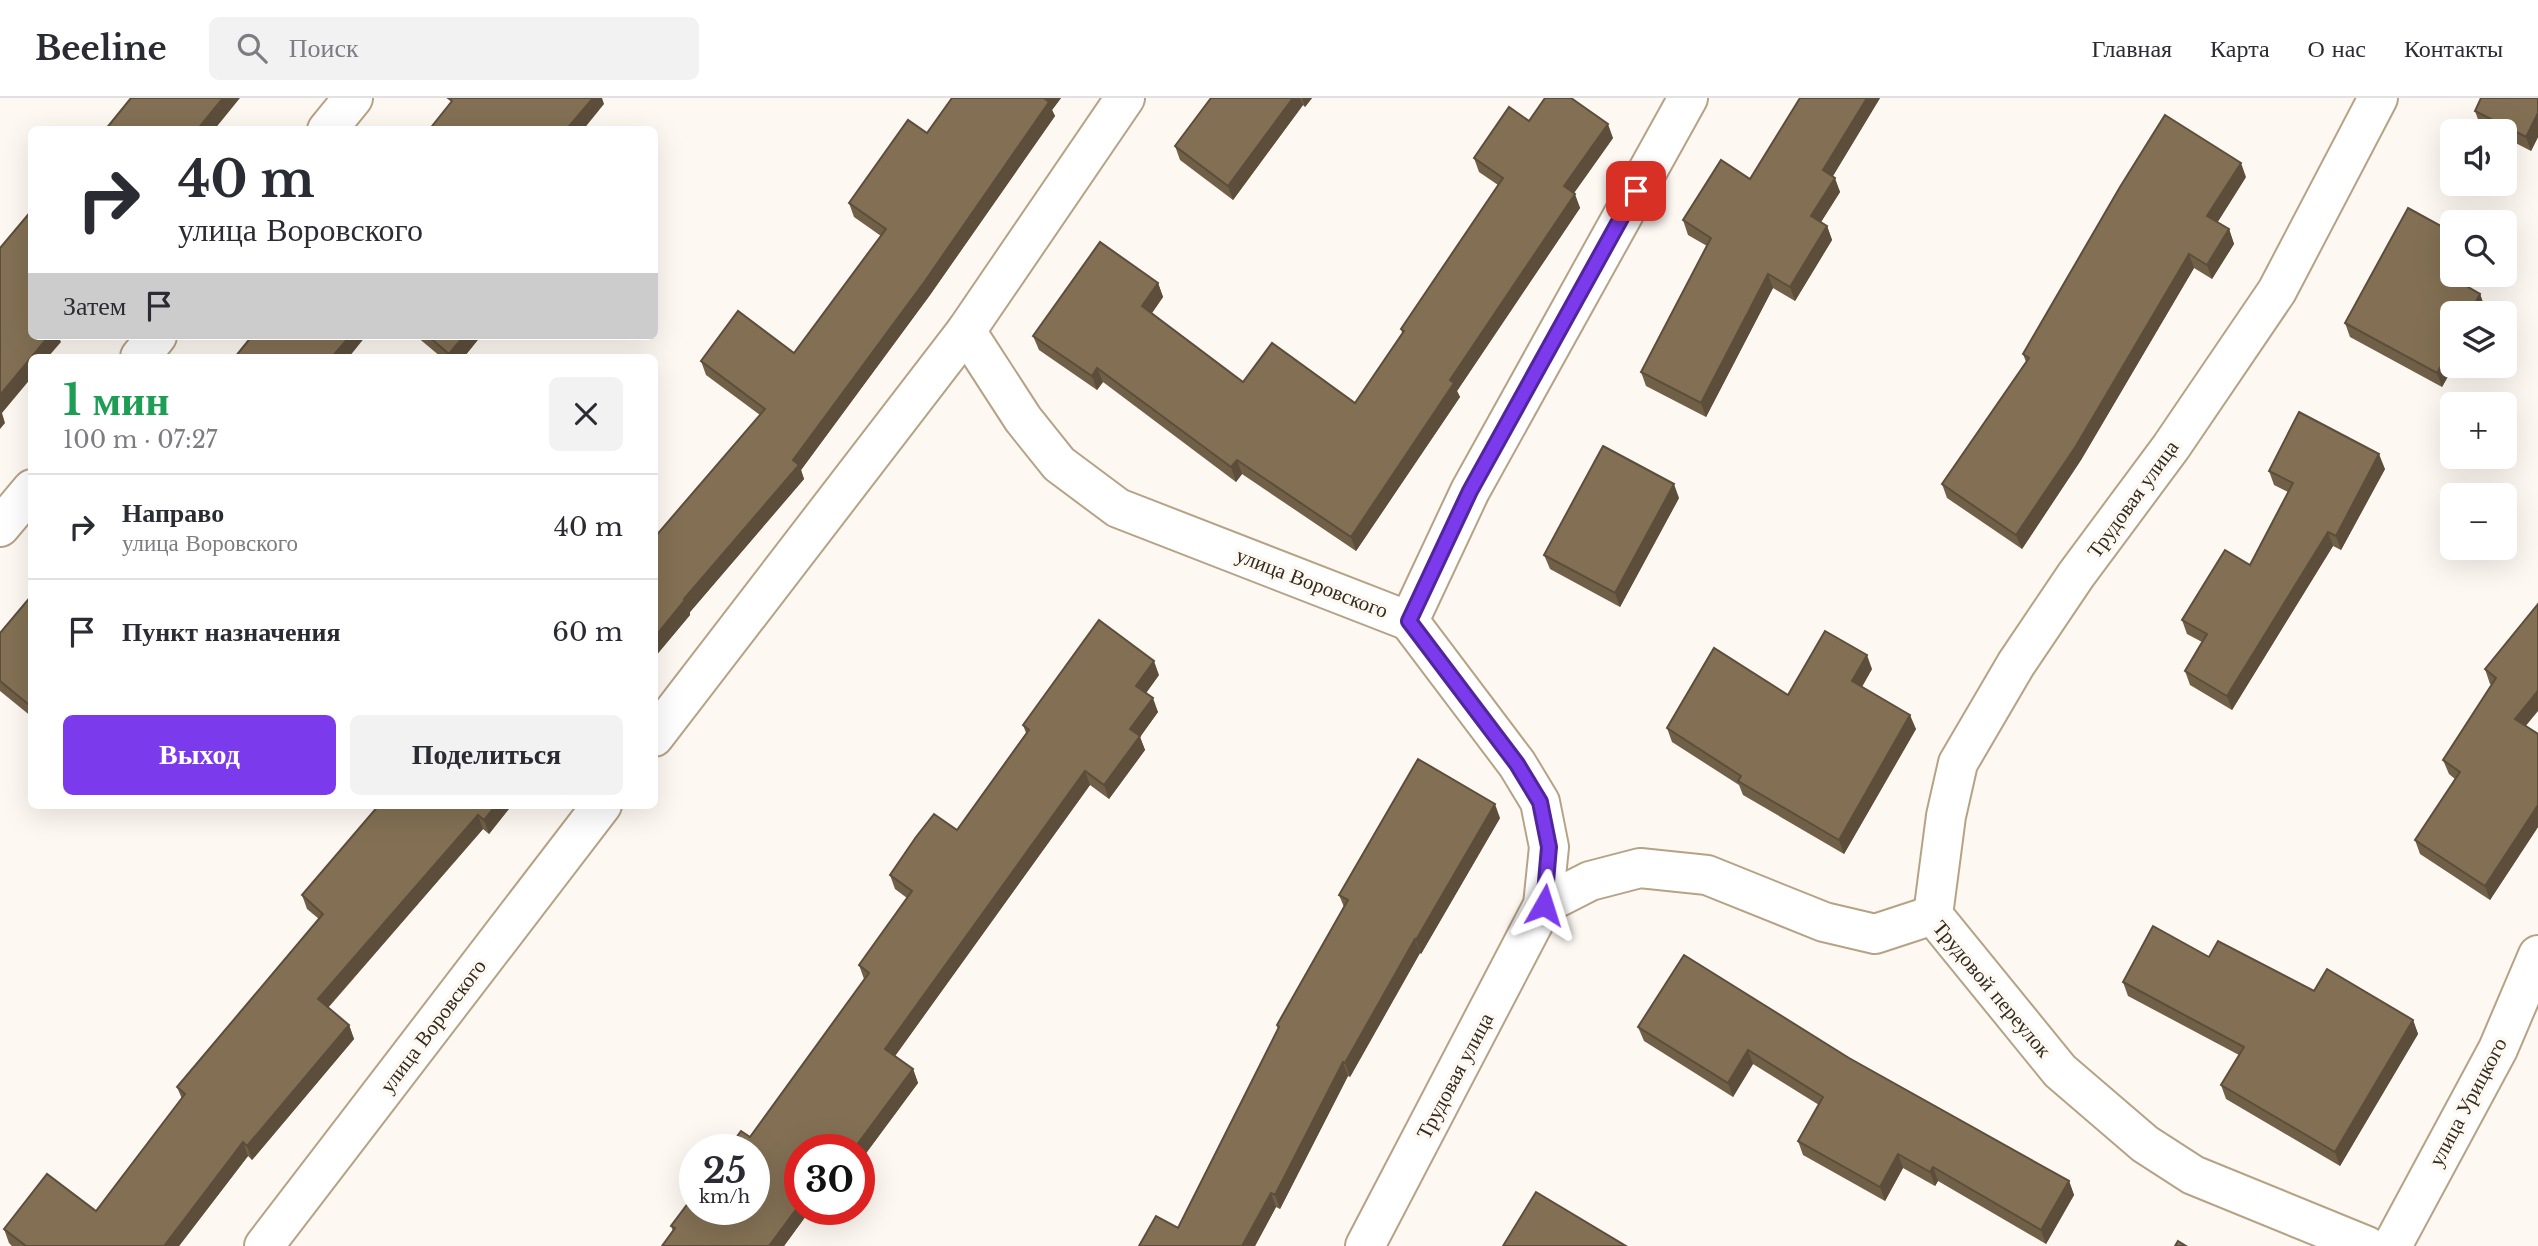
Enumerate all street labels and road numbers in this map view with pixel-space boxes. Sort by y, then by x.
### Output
street label: Трудовая улица [2082,435,2185,563]
street label: улица Воровского [1232,542,1392,624]
street label: Трудовой переулок [1927,915,2057,1063]
street label: улица Воровского [374,954,492,1098]
street label: Трудовая улица [1411,1008,1499,1144]
street label: улица Урицкого [2423,1033,2513,1171]

